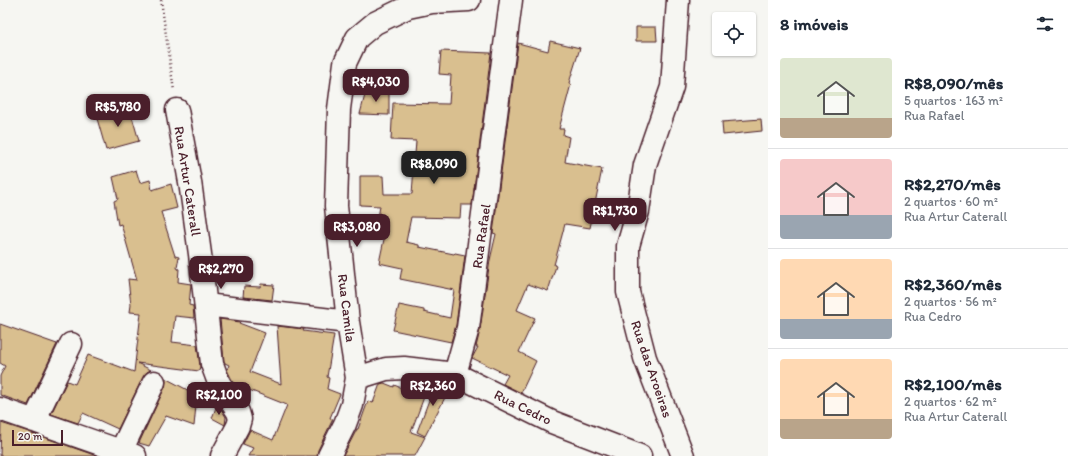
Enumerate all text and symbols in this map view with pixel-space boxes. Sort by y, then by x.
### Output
map controls [712,12,756,56]
button: locate [712,12,756,56]
icon: filters [1034,13,1056,35]
text: 8 imóveis [780,14,848,34]
pin: R$4,030 [339,69,413,103]
text: R$8,090/mês [904,73,1003,93]
text: R$4,030 [352,74,400,89]
icon: home [812,74,860,122]
text: 5 quartos · 163 m² [904,93,1003,108]
pin: R$5,780 [81,94,155,128]
text: R$5,780 [95,99,141,114]
text: Rua Rafael [904,108,964,123]
street label: Rua Artur Caterall [170,125,205,237]
pin: R$8,090 [397,151,471,185]
text: R$8,090 [410,156,458,171]
text: R$2,270/mês [904,174,1001,194]
icon: home [812,175,860,223]
text: 2 quartos · 60 m² [904,194,998,209]
pin: R$1,730 [578,198,652,232]
street label: Rua Rafael [469,203,494,269]
text: R$1,730 [592,203,638,218]
text: Rua Artur Caterall [904,209,1007,224]
pin: R$3,080 [320,214,394,248]
text: R$3,080 [333,219,381,234]
pin: R$2,270 [184,256,258,290]
text: R$2,270 [198,261,244,276]
street label: Rua Camila [334,273,359,343]
text: R$2,360/mês [904,274,1002,294]
icon: home [812,275,860,323]
text: 2 quartos · 56 m² [904,294,997,309]
text: Rua Cedro [904,309,962,324]
street label: Rua das Aroeiras [627,318,676,420]
pin: R$2,360 [396,373,470,407]
text: R$2,100/mês [904,374,1002,394]
icon: home [812,375,860,423]
text: R$2,360 [410,378,456,393]
pin: R$2,100 [182,382,256,416]
street label: Rua Cedro [491,386,554,429]
text: R$2,100 [196,387,242,402]
text: 2 quartos · 62 m² [904,394,997,409]
text: Rua Artur Caterall [904,409,1007,424]
scale bar [12,428,63,447]
text: 20 m [18,430,42,443]

